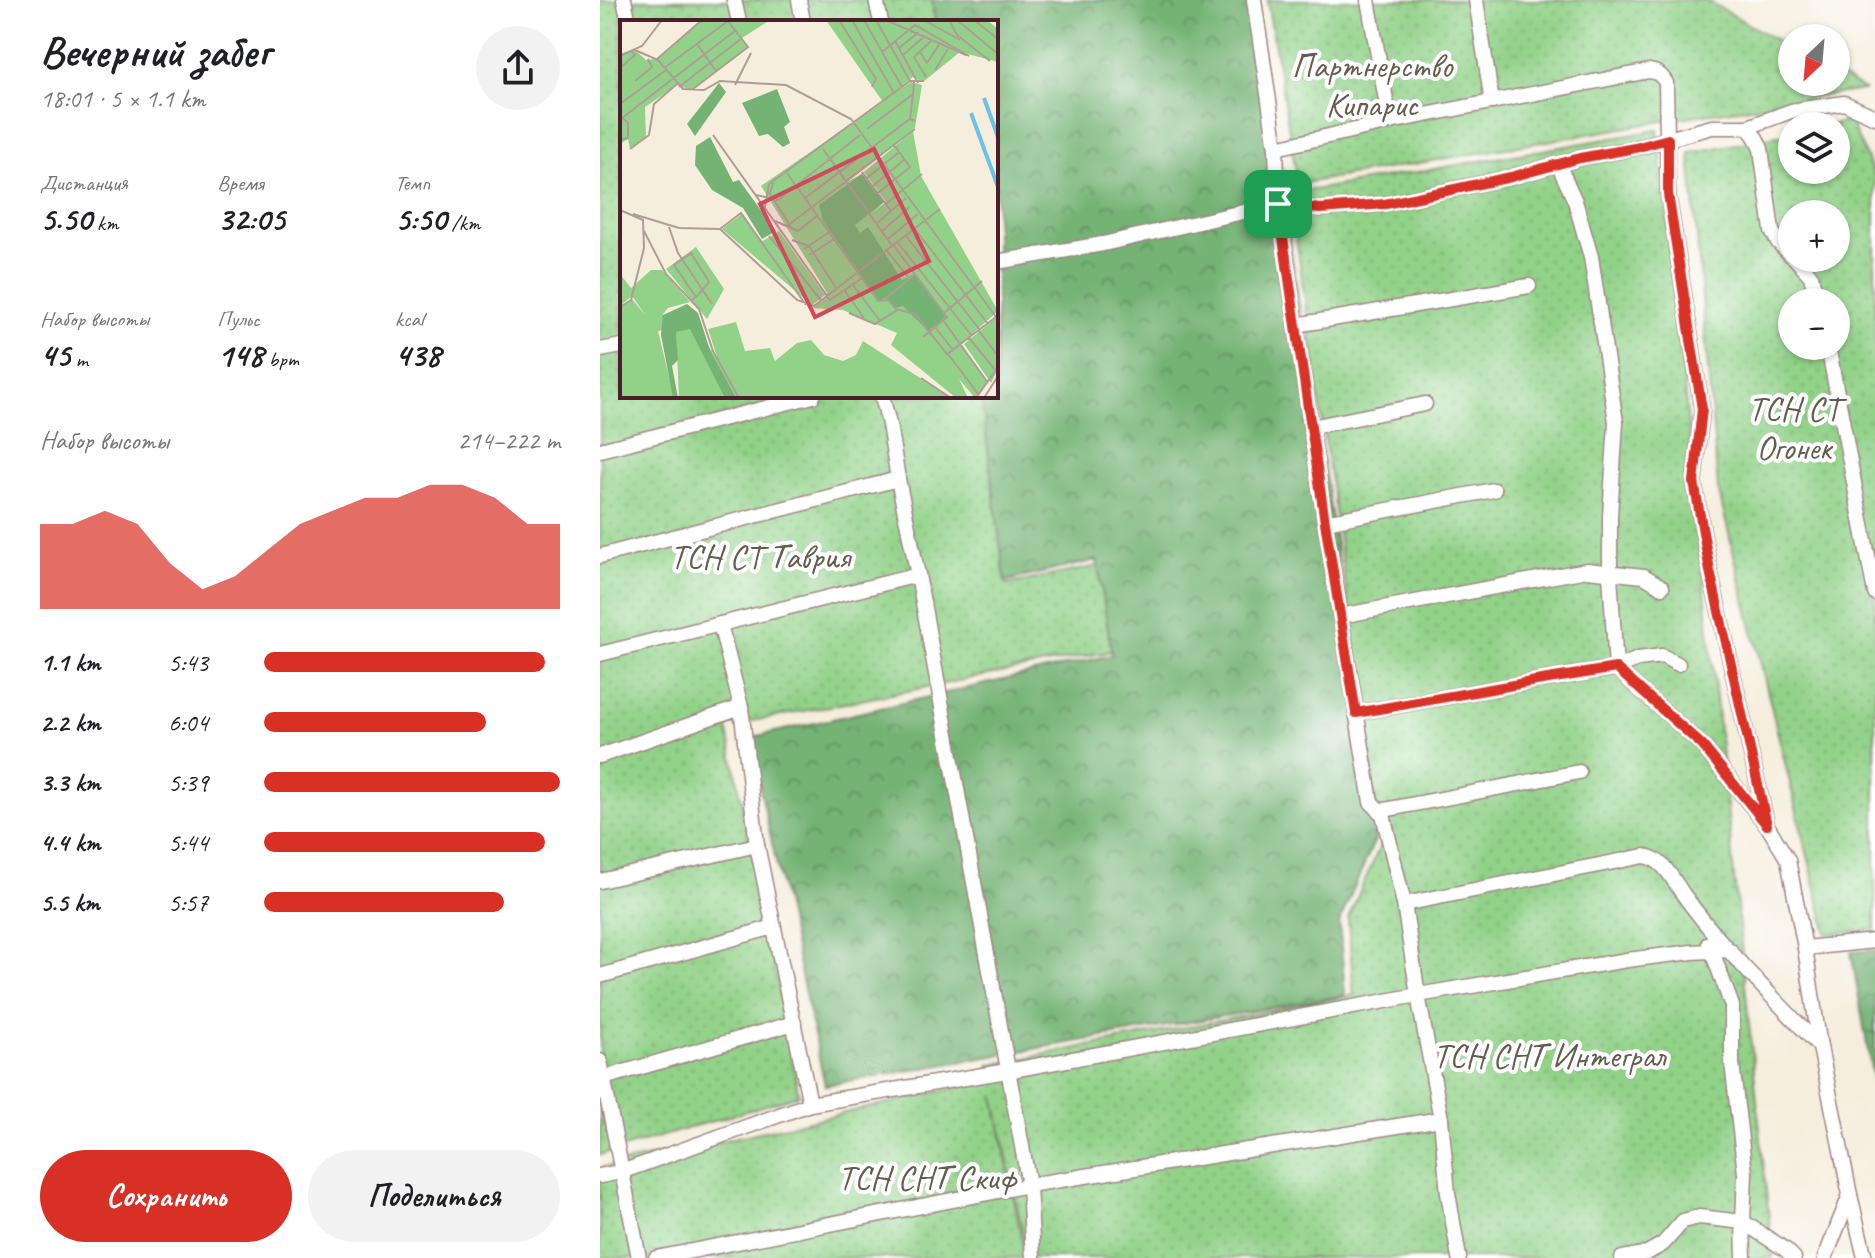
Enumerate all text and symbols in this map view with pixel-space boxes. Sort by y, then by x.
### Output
inset map [620,20,998,398]
text: Вечерний забег [40,24,270,79]
north arrow [1778,24,1850,96]
map controls [1778,24,1850,360]
button: share [476,26,560,110]
park label: Партнерство Кипарис [1292,44,1454,126]
text: 18:01 · 5 × 1.1 km [40,82,206,115]
button: layers [1778,112,1850,184]
text: Дистанция [40,169,128,197]
text: Время [217,169,264,197]
text: Темп [395,169,430,197]
pin [1244,170,1312,238]
icon: arrive [1256,182,1300,226]
text: 5.50 [40,197,92,240]
text: 32:05 [217,197,285,240]
text: 5:50 [395,197,446,240]
button: + [1778,200,1850,272]
text: km [92,209,118,237]
text: /km [446,209,480,237]
button: − [1778,288,1850,360]
text: Набор высоты [40,305,149,333]
text: Пульс [217,305,260,333]
text: kcal [395,305,424,333]
text: 45 [40,333,70,376]
text: 148 [217,333,263,376]
text: 438 [395,333,441,376]
text: m [70,345,88,373]
text: bpm [263,345,299,373]
park label: ТСН СТ Огонек [1748,387,1848,469]
text: Набор высоты [40,424,169,457]
text: 214–222 m [457,424,560,457]
park label: ТСН СТ Таврия [670,535,852,578]
text: 1.1 km [40,646,100,679]
text: 5:43 [168,646,208,679]
text: 2.2 km [40,706,100,739]
text: 6:04 [168,706,208,739]
text: 3.3 km [40,766,100,799]
text: 5:39 [168,766,208,799]
text: 4.4 km [40,826,100,859]
text: 5:44 [168,826,208,859]
text: 5.5 km [40,886,100,919]
text: 5:57 [168,886,208,919]
park label: ТСН СНТ Интеграл [1433,1034,1667,1077]
button: Сохранить [40,1150,292,1242]
button: Поделиться [308,1150,560,1242]
park label: ТСН СНТ Скиф [838,1156,1018,1199]

